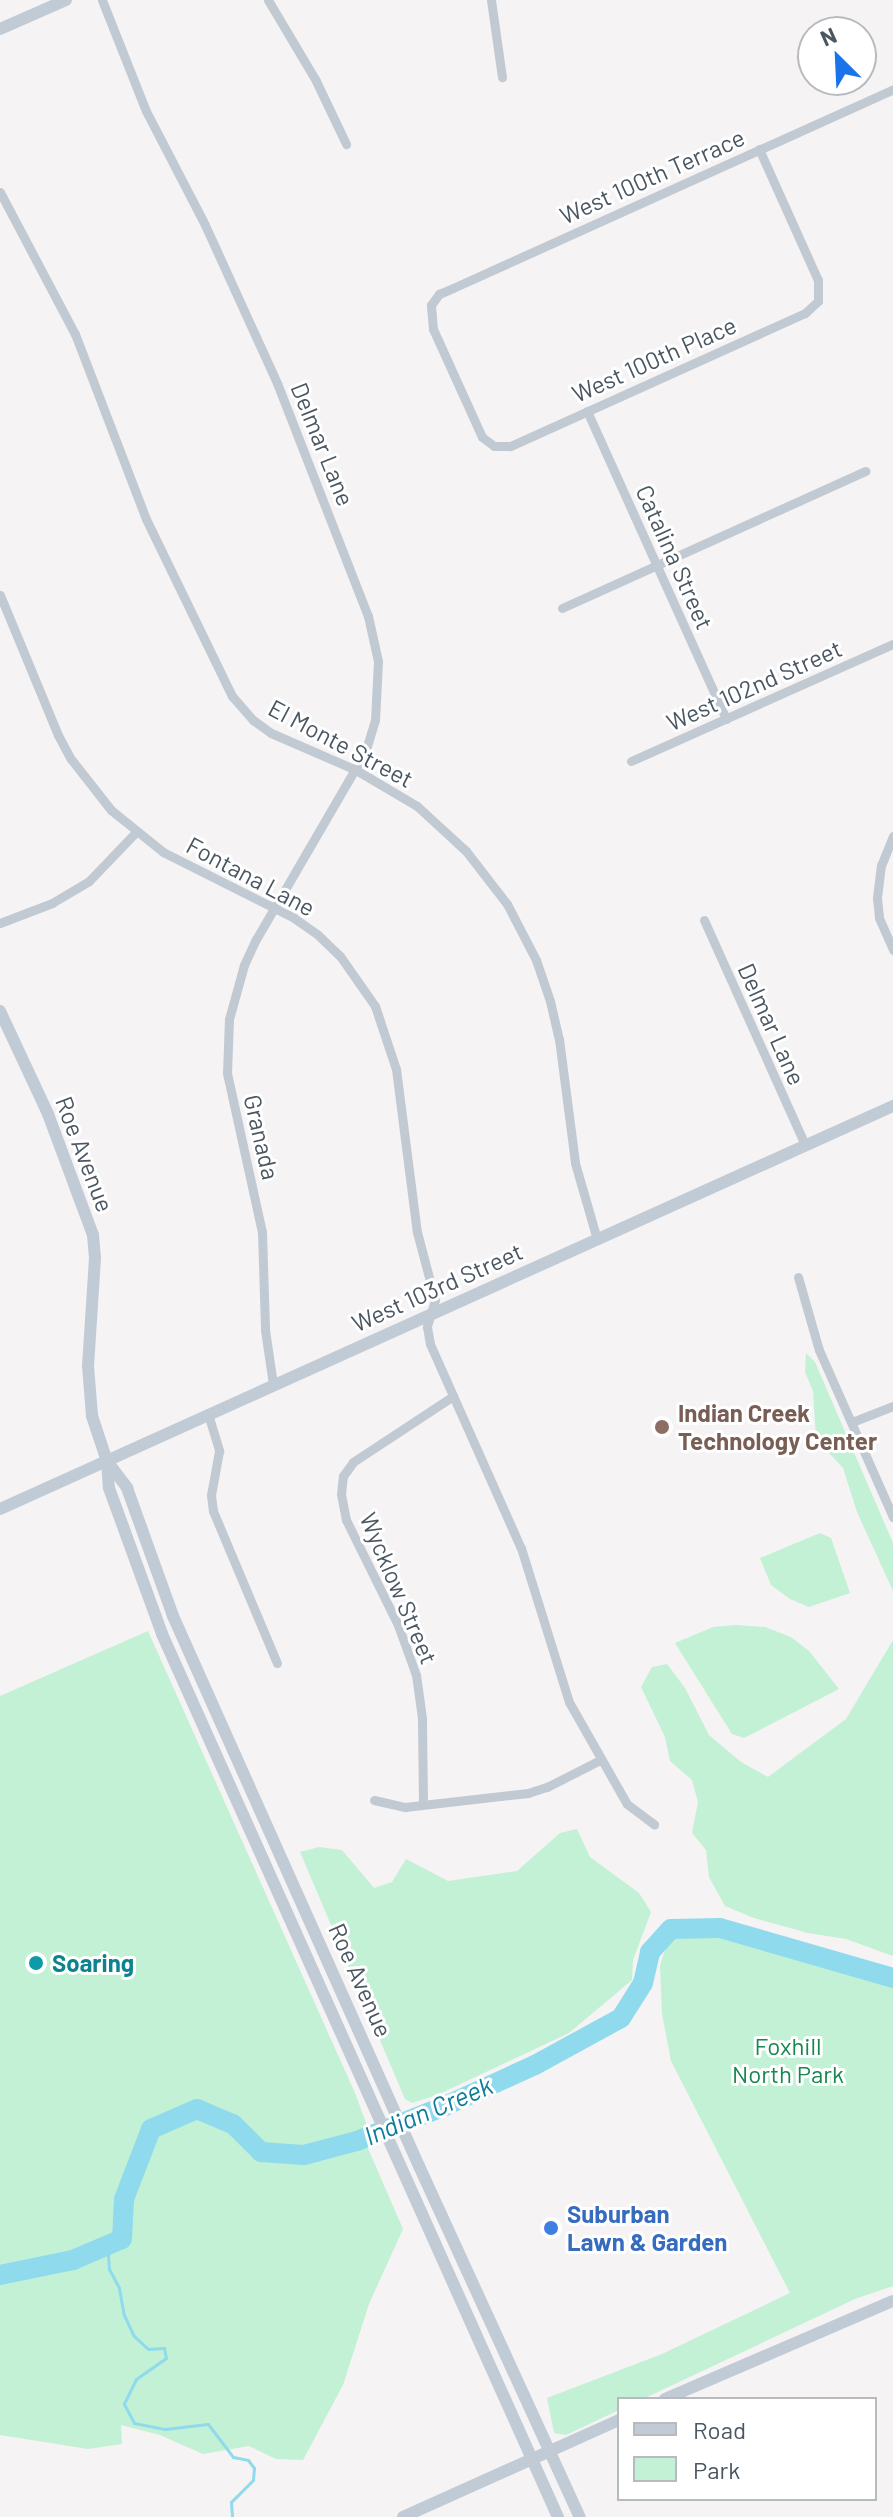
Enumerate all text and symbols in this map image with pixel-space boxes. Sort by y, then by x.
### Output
north arrow [797,16,877,96]
text: N [816,21,840,51]
street label: West 100th Terrace [555,122,749,230]
street label: West 100th Place [567,310,741,408]
street label: Delmar Lane [285,378,361,510]
street label: Catalina Street [630,480,720,634]
street label: West 102nd Street [662,634,846,736]
street label: El Monte Street [264,693,418,793]
street label: Fontana Lane [182,830,320,922]
street label: Delmar Lane [732,959,812,1089]
street label: Roe Avenue [50,1092,120,1216]
street label: Granada [238,1092,286,1182]
street label: West 103rd Street [347,1236,527,1338]
place label: Indian Creek Technology Center [678,1399,877,1455]
marker: Indian Creek Technology Center [653,1418,671,1436]
street label: Wycklow Street [354,1508,444,1668]
street label: Roe Avenue [323,1919,399,2041]
place label: Soaring [52,1949,134,1977]
marker: Soaring [27,1954,45,1972]
park label: Foxhill North Park [732,2032,844,2088]
water label: Indian Creek [359,2069,497,2151]
place label: Suburban Lawn & Garden [567,2200,727,2256]
marker: Suburban Lawn & Garden [542,2219,560,2237]
legend [617,2397,877,2501]
text: Road [693,2415,746,2444]
text: Park [693,2455,740,2484]

